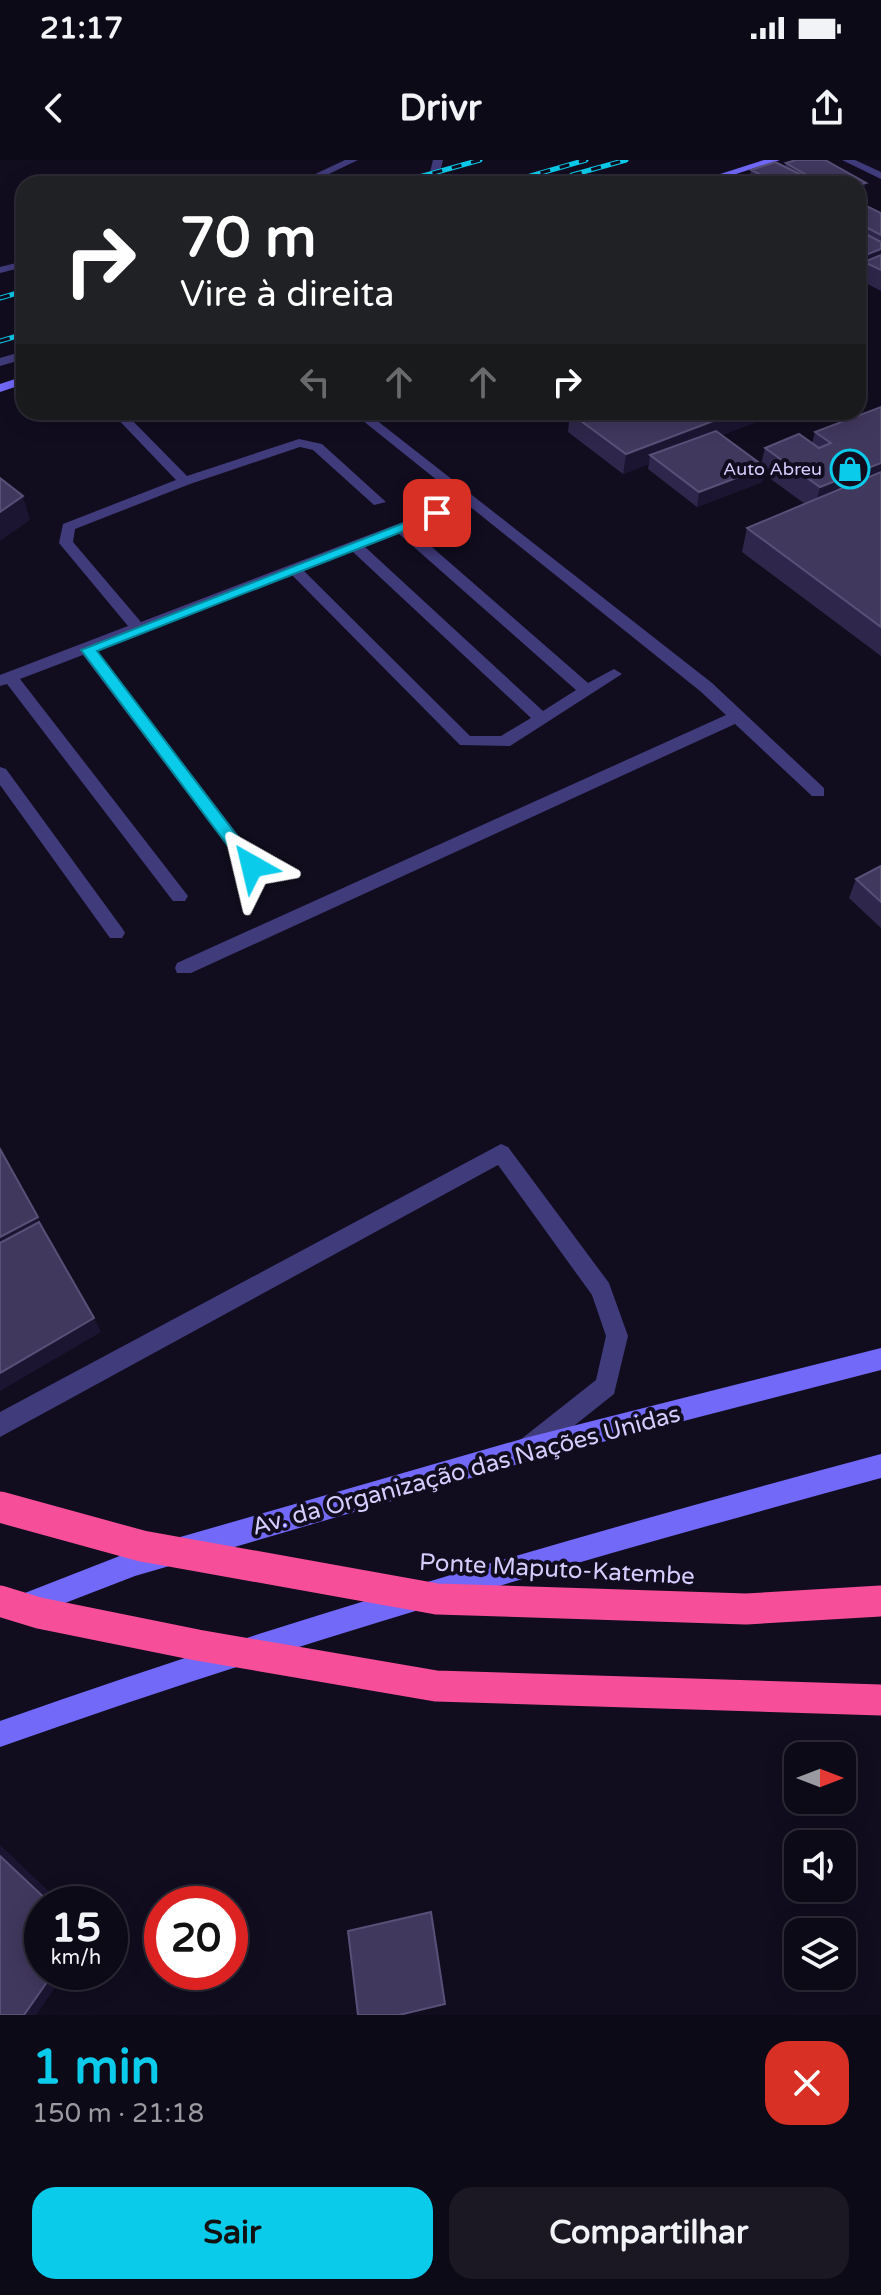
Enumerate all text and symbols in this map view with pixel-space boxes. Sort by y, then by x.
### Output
text: 21:17 [40,10,123,47]
icon: back [32,86,76,130]
icon: share [805,86,849,130]
text: Drivr [399,87,482,130]
text: 70 m [180,205,316,272]
icon: right [48,208,152,312]
text: Vire à direita [180,273,394,316]
icon: left [293,360,337,404]
icon: ahead [377,360,421,404]
icon: ahead [461,360,505,404]
icon: right [545,360,589,404]
shop icon: Auto Abreu [829,448,871,490]
place label: Auto Abreu [723,458,822,480]
pin [403,479,471,547]
icon: arrive [415,491,459,535]
position arrow [210,824,294,908]
street label: Av. da Organização das Nações Unidas [249,1399,684,1542]
street label: Ponte Maputo-Katembe [418,1548,696,1591]
north arrow [784,1742,856,1814]
map controls [784,1742,856,1990]
button: sound [784,1830,856,1902]
speed limit sign: 20 [144,1886,248,1990]
text: 15 [51,1904,101,1952]
button: layers [784,1918,856,1990]
text: km/h [51,1946,101,1970]
text: 1 min [32,2039,160,2097]
button: close [765,2041,849,2125]
text: 150 m · 21:18 [32,2098,204,2129]
button: Sair [32,2187,433,2279]
button: Compartilhar [449,2187,849,2279]

